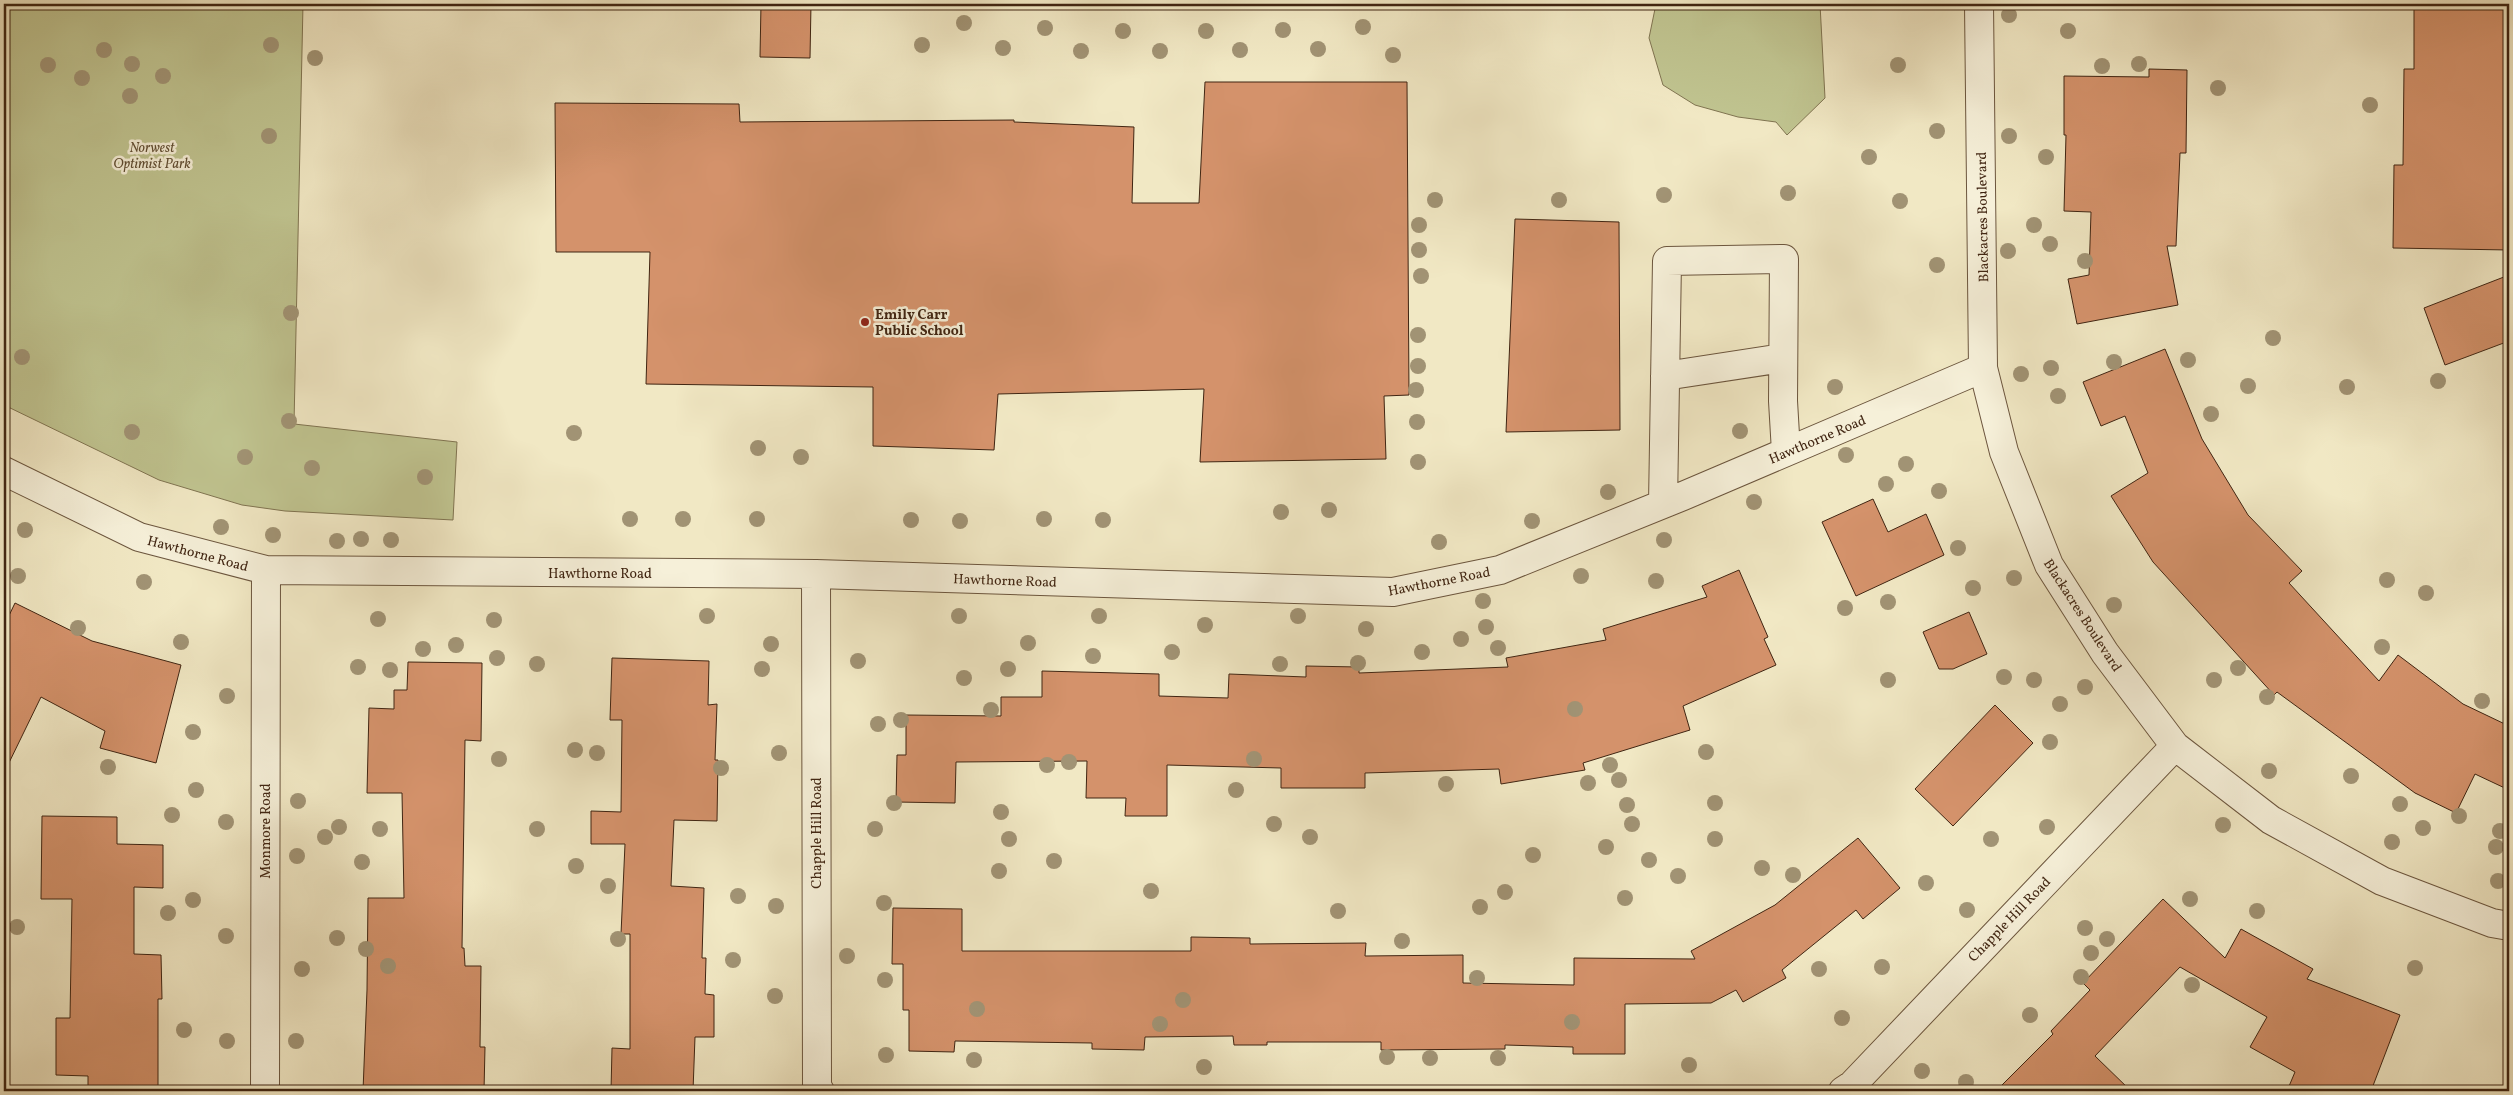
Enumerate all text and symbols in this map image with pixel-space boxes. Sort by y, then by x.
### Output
park label: Norwest Optimist Park [113,139,191,174]
street label: Blackacres Boulevard [1973,151,1994,283]
place label: Emily Carr Public School [875,306,964,341]
marker: Emily Carr Public School [859,316,871,328]
street label: Hawthorne Road [1766,411,1869,469]
street label: Hawthorne Road [145,532,250,577]
street label: Blackacres Boulevard [2038,556,2125,676]
street label: Hawthorne Road [1386,563,1492,602]
street label: Hawthorne Road [548,565,652,584]
street label: Hawthorne Road [953,570,1057,593]
street label: Chapple Hill Road [808,777,827,889]
street label: Monmore Road [257,783,276,879]
street label: Chapple Hill Road [1965,873,2056,967]

